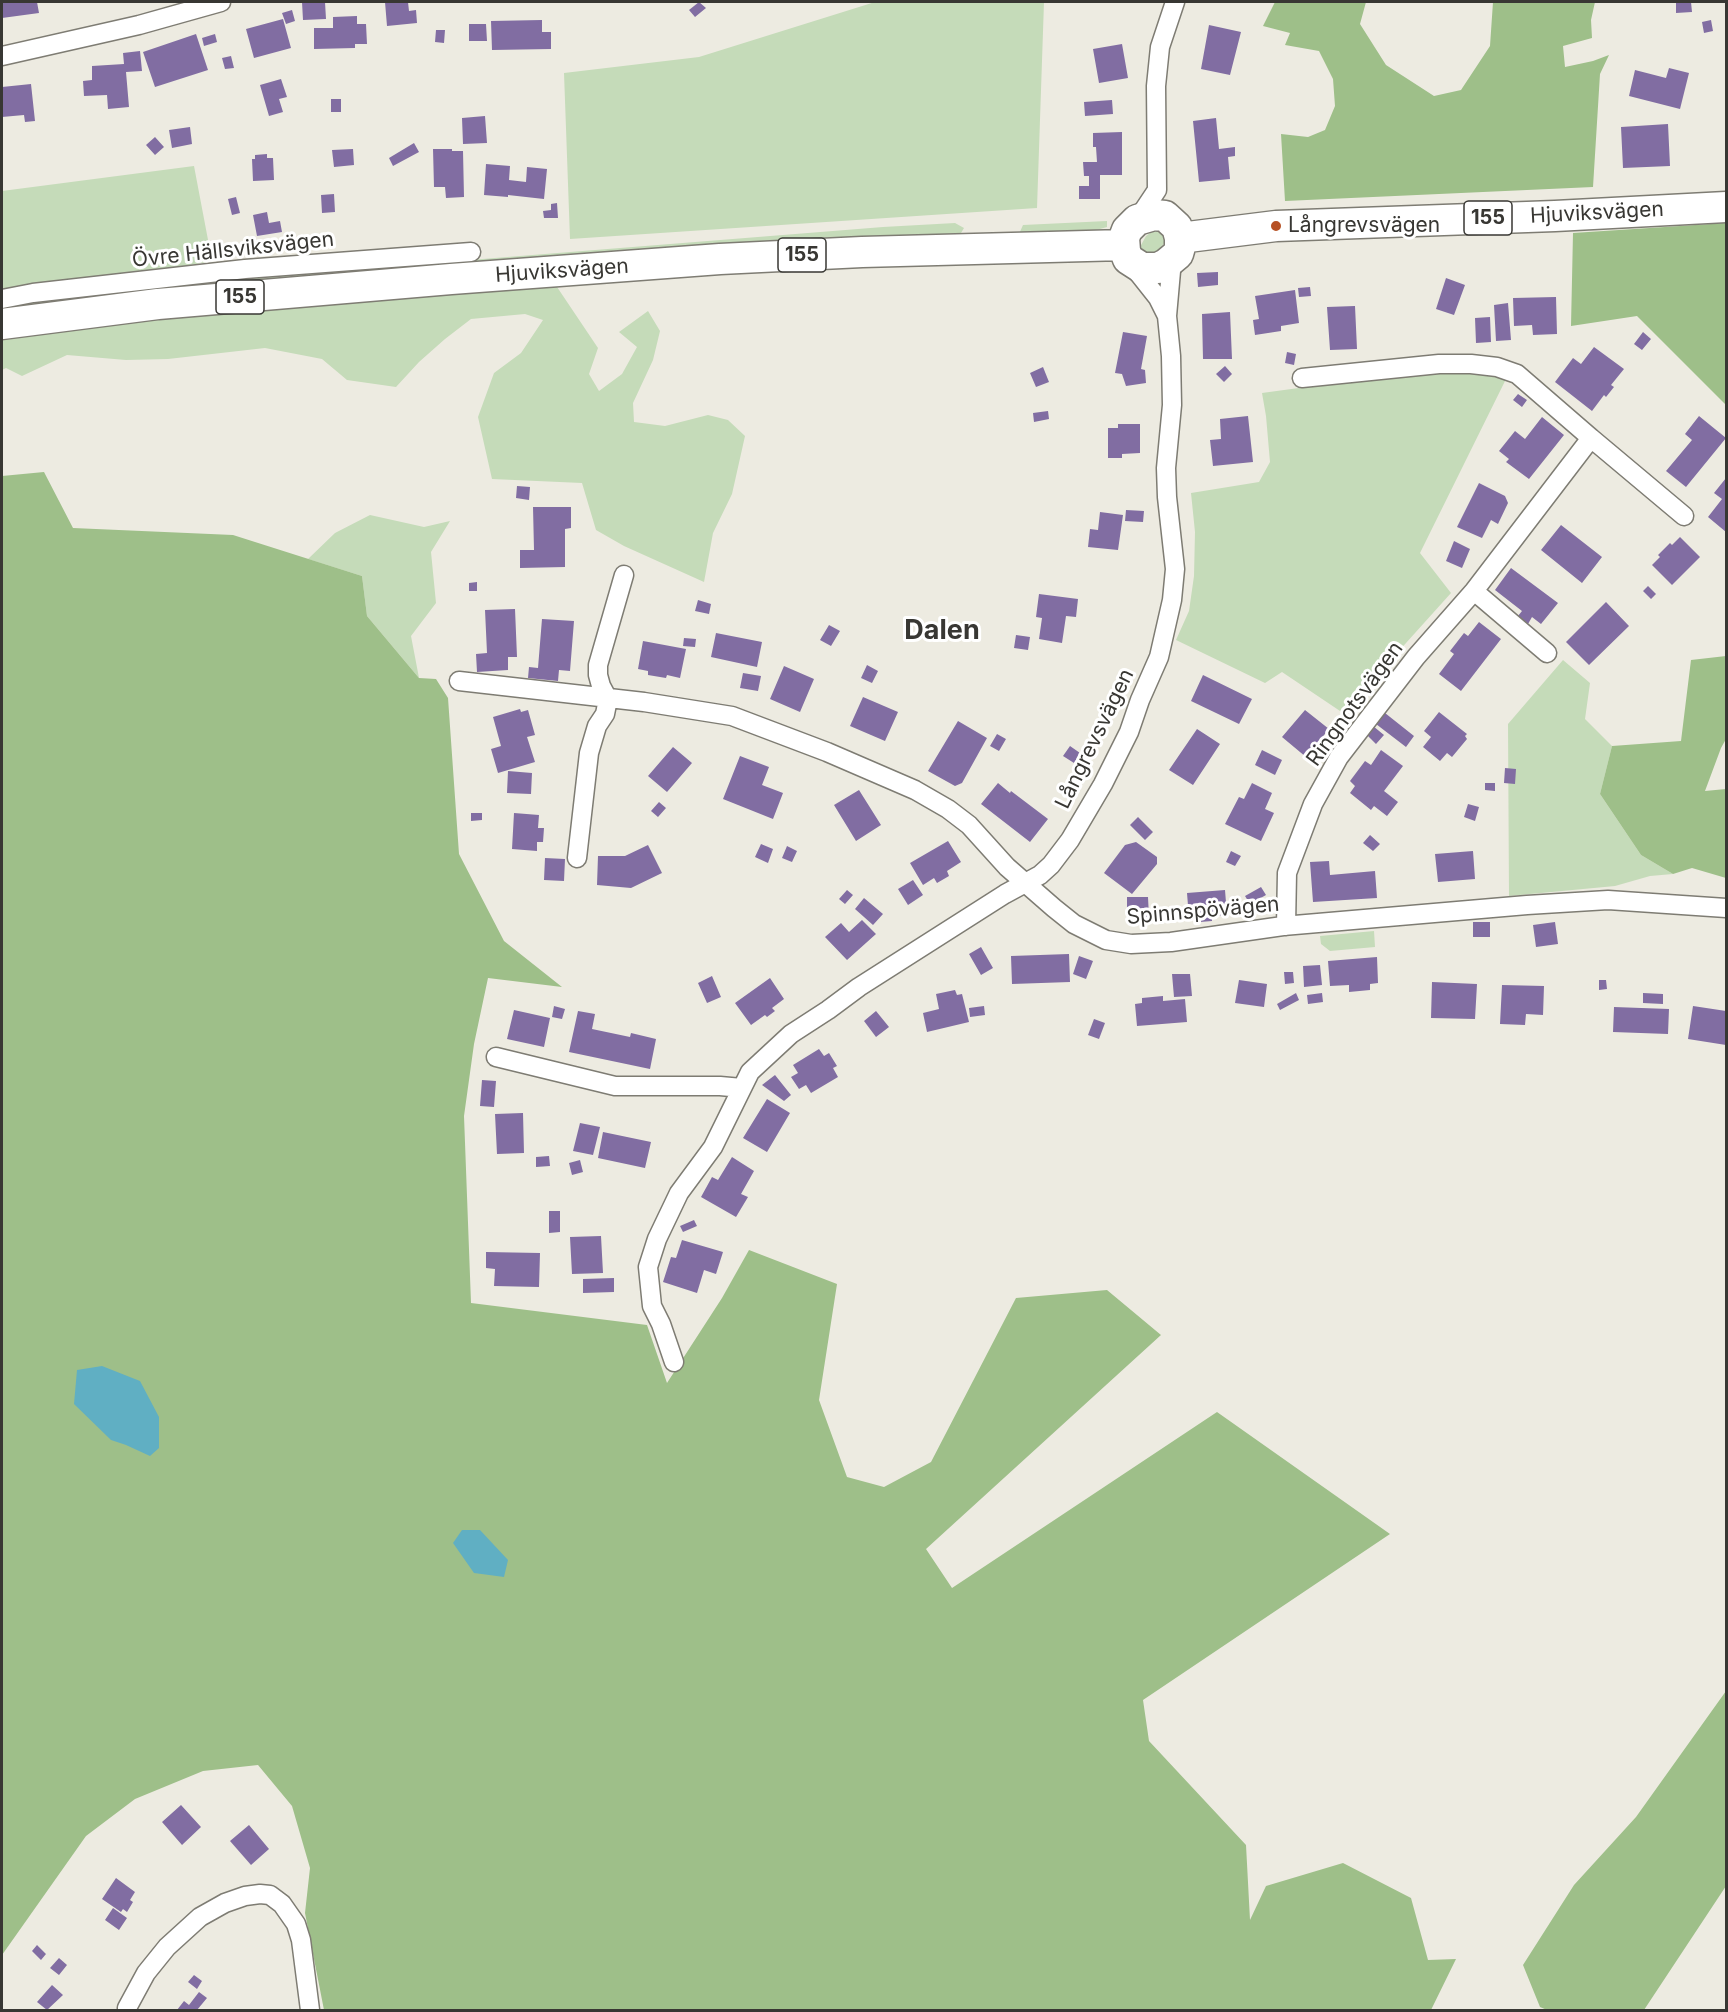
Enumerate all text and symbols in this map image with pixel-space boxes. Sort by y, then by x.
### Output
street label: Hjuviksvägen [1530,197,1664,229]
road number: 155 [1464,201,1512,235]
place label: Långrevsvägen [1288,213,1440,239]
marker: Långrevsvägen [1269,219,1283,233]
street label: Övre Hällsviksvägen [131,227,335,273]
road number: 155 [778,238,826,272]
street label: Hjuviksvägen [494,254,630,288]
road number: 155 [216,280,264,314]
district label: Dalen [904,615,980,647]
street label: Ringnotsvägen [1301,637,1409,771]
street label: Långrevsvägen [1050,665,1140,813]
street label: Spinnspövägen [1126,892,1280,930]

